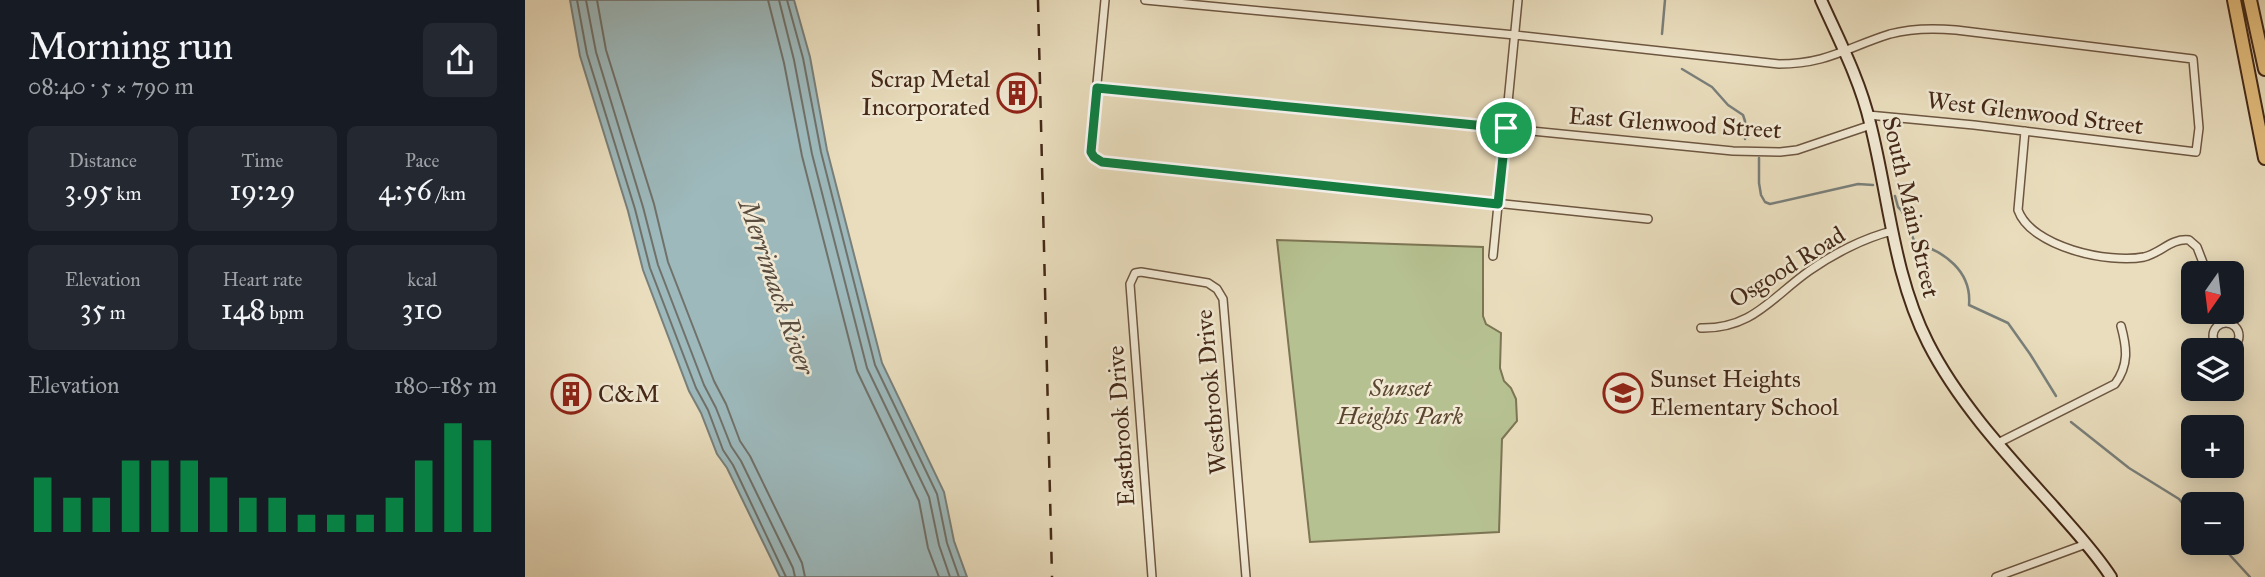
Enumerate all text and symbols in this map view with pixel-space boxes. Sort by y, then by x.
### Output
text: Morning run [28,23,233,69]
button: share [423,23,497,97]
place label: Scrap Metal Incorporated [862,64,991,122]
text: 08:40 · 5 × 790 m [28,72,194,100]
building icon: Scrap Metal Incorporated [996,72,1038,114]
street label: West Glenwood Street [1925,85,2145,141]
pin [1476,98,1536,158]
street label: East Glenwood Street [1568,101,1783,145]
icon: arrive [1487,109,1525,147]
street label: South Main Street [1876,113,1947,301]
text: Distance [69,149,137,172]
text: Time [241,149,284,172]
text: Pace [405,149,439,172]
text: 3.95 [64,172,113,208]
text: 19:29 [229,172,296,208]
text: 4:56 [378,172,432,208]
text: km [113,182,141,205]
text: /km [432,182,466,205]
water label: Merrimack River [731,192,822,380]
street label: Osgood Road [1723,220,1851,314]
north arrow [2181,261,2243,324]
map controls [2181,261,2244,555]
text: Elevation [65,268,141,291]
text: Heart rate [223,268,302,291]
text: kcal [407,268,437,291]
text: 35 [80,291,106,327]
text: 148 [221,291,265,327]
text: 310 [402,291,443,327]
text: m [106,301,126,324]
text: bpm [265,301,304,324]
street label: Westbrook Drive [1189,308,1233,476]
button: layers [2181,338,2244,401]
street label: Eastbrook Drive [1100,345,1142,507]
place label: Sunset Heights Elementary School [1650,364,1839,422]
text: Elevation [28,371,119,399]
text: 180–185 m [394,371,497,399]
school or university icon: Sunset Heights Elementary School [1602,372,1644,414]
building icon: C&M [550,373,592,415]
park label: Sunset Heights Park [1336,373,1464,431]
place label: C&M [598,379,659,409]
button: + [2181,415,2244,478]
button: − [2181,492,2244,555]

